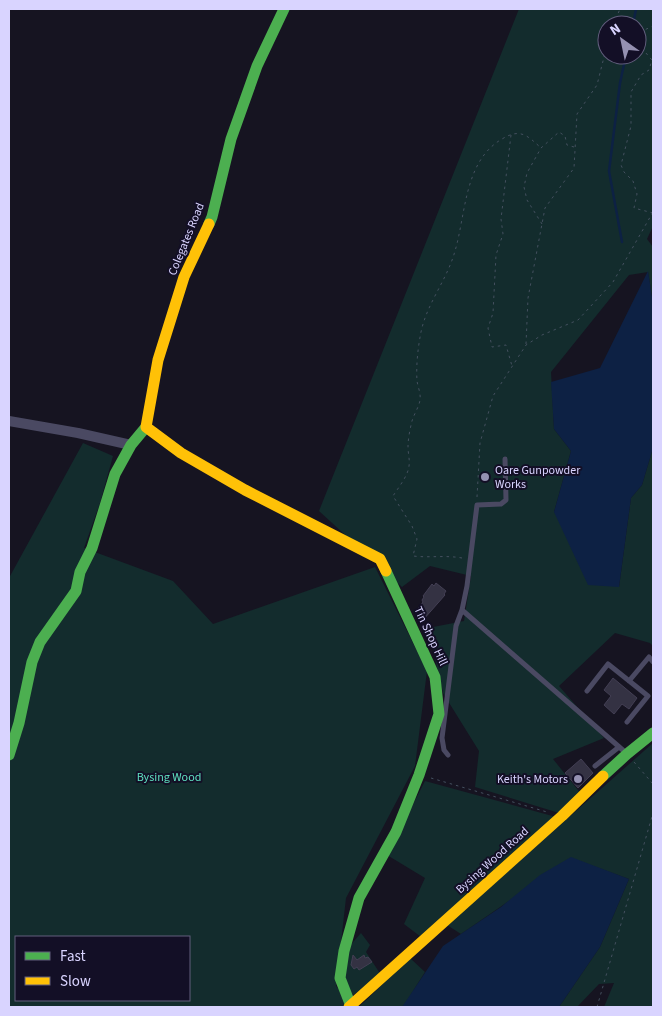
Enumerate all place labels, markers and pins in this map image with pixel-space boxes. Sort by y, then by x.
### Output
place label: Oare Gunpowder Works [495,462,581,493]
marker: Oare Gunpowder Works [479,471,491,483]
place label: Keith's Motors [497,771,568,788]
marker: Keith's Motors [572,773,584,785]

